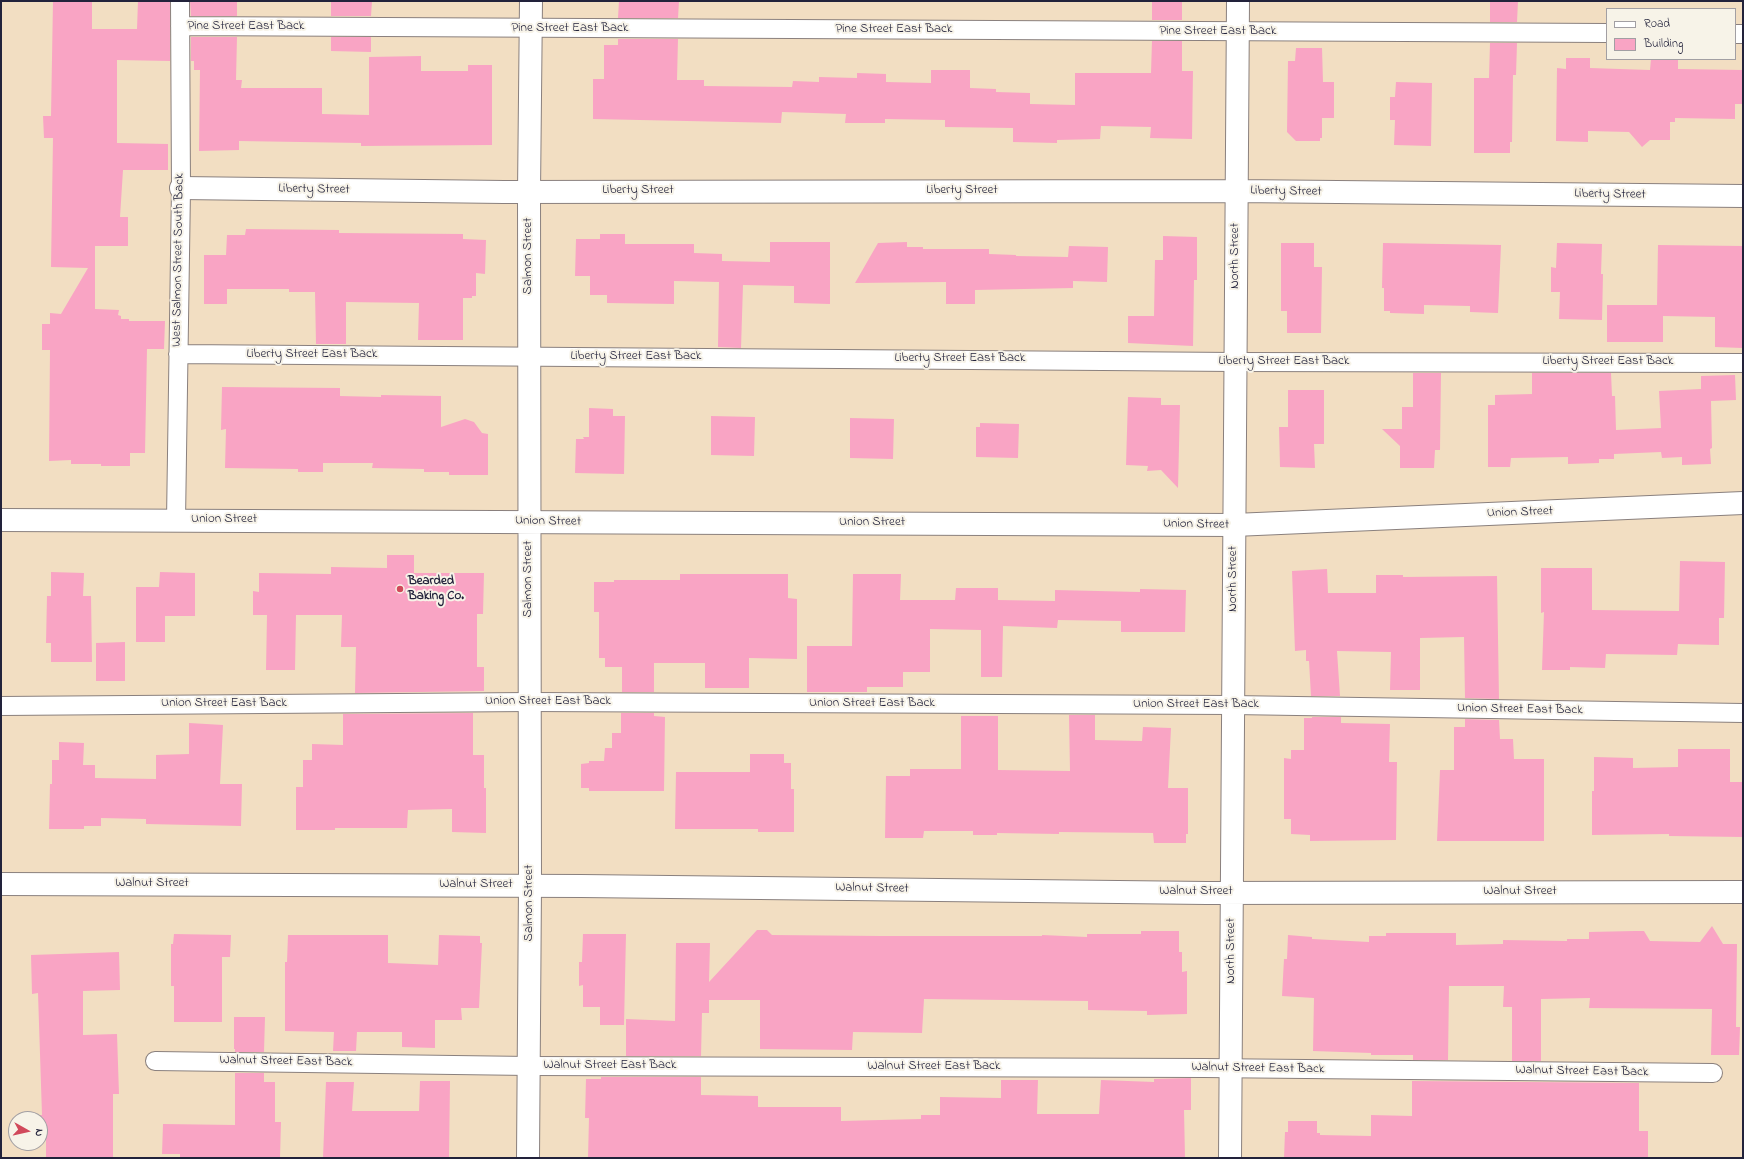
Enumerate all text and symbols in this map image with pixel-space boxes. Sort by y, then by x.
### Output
legend [1606,8,1736,60]
text: Road [1644,15,1670,33]
street label: Pine Street East Back [188,19,304,35]
street label: Pine Street East Back [512,21,628,37]
street label: Pine Street East Back [836,22,952,38]
street label: Pine Street East Back [1160,24,1276,40]
text: Building [1644,35,1683,53]
street label: West Salmon Street South Back [170,173,188,347]
street label: Liberty Street [278,182,350,198]
street label: Liberty Street [602,183,674,199]
street label: Liberty Street [926,183,998,199]
street label: Liberty Street [1250,184,1322,200]
street label: Liberty Street [1574,187,1646,203]
street label: Salmon Street [521,218,537,294]
street label: North Street [1228,223,1244,289]
street label: Liberty Street East Back [246,347,378,363]
street label: Liberty Street East Back [570,349,702,365]
street label: Liberty Street East Back [894,351,1026,367]
street label: Liberty Street East Back [1218,354,1350,370]
street label: Liberty Street East Back [1542,354,1674,370]
street label: Union Street [1487,504,1553,522]
street label: Union Street [191,512,257,528]
street label: Union Street [515,514,581,530]
street label: Union Street [839,515,905,531]
street label: Union Street [1163,517,1229,533]
street label: Salmon Street [521,541,537,617]
street label: North Street [1226,546,1242,612]
place label: Bearded Baking Co. [408,574,464,605]
marker: Bearded Baking Co. [395,584,405,594]
street label: Union Street East Back [485,694,611,710]
street label: Union Street East Back [161,696,287,712]
street label: Union Street East Back [809,696,935,712]
street label: Union Street East Back [1133,697,1259,713]
street label: Union Street East Back [1457,701,1583,719]
street label: Salmon Street [522,865,538,941]
street label: Walnut Street [115,876,189,892]
street label: Walnut Street [439,877,513,893]
street label: Walnut Street [835,881,909,897]
street label: Walnut Street [1159,884,1233,900]
street label: Walnut Street [1483,884,1557,900]
street label: North Street [1224,918,1240,984]
street label: Walnut Street East Back [219,1053,353,1071]
street label: Walnut Street East Back [543,1058,677,1074]
street label: Walnut Street East Back [867,1059,1001,1075]
street label: Walnut Street East Back [1191,1060,1325,1078]
street label: Walnut Street East Back [1515,1063,1649,1081]
north arrow [8,1111,48,1151]
text: N [30,1128,47,1137]

